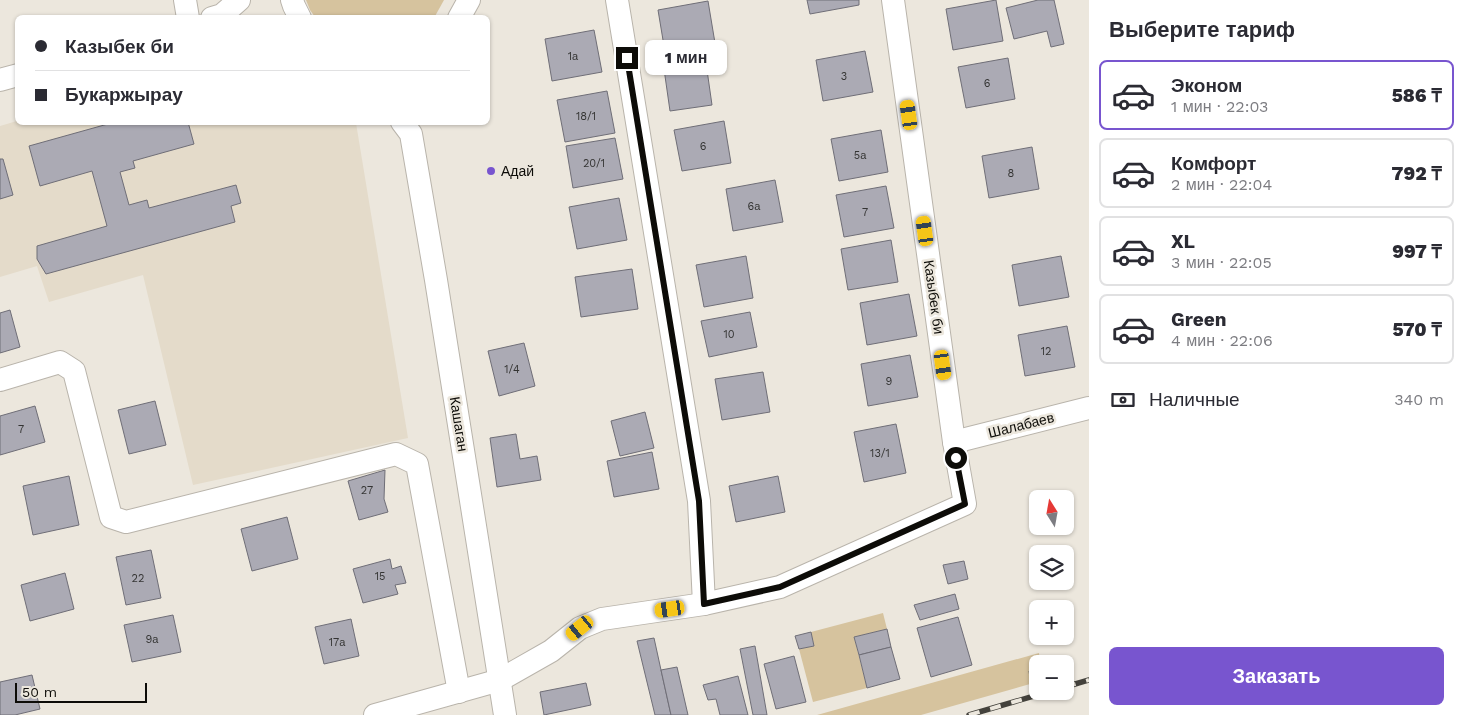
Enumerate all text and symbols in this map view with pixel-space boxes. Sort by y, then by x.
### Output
text: Выберите тариф [1109,17,1295,42]
text: Казыбек би [65,35,174,58]
callout: 1 мин [644,40,727,76]
route end [616,47,638,69]
text: 1 мин [665,48,707,67]
house number: 1а [568,50,579,63]
house number: 3 [841,70,847,83]
icon: car [1111,73,1156,118]
text: Эконом [1171,74,1242,97]
house number: 6 [984,77,991,90]
text: Букаржырау [65,83,183,106]
text: 586 ₸ [1392,84,1442,107]
text: 1 мин · 22:03 [1171,97,1268,116]
car [899,99,918,131]
house number: 18/1 [576,110,596,123]
house number: 6 [700,140,707,153]
house number: 5а [854,149,867,162]
icon: car [1111,151,1156,196]
text: Комфорт [1171,152,1256,175]
house number: 20/1 [583,157,605,170]
text: 792 ₸ [1392,162,1442,185]
place label: Адай [501,163,534,179]
marker: Адай [485,165,497,177]
house number: 8 [1008,167,1015,180]
text: 2 мин · 22:04 [1171,175,1272,194]
house number: 6а [748,200,761,213]
house number: 7 [862,206,868,219]
car [915,215,934,247]
icon: car [1111,229,1156,274]
text: XL [1171,230,1195,253]
text: 997 ₸ [1392,240,1442,263]
text: 3 мин · 22:05 [1171,253,1272,272]
street label: Казыбек би [921,259,947,335]
icon: car [1111,307,1156,352]
text: Green [1171,308,1227,331]
text: 570 ₸ [1393,318,1442,341]
house number: 10 [723,328,735,341]
text: 4 мин · 22:06 [1171,331,1273,350]
house number: 12 [1041,345,1051,358]
car [933,349,952,381]
house number: 1/4 [504,363,520,376]
house number: 9 [886,375,893,388]
icon: cash [1109,386,1137,414]
text: Наличные [1149,388,1240,411]
text: 340 m [1394,390,1444,409]
street label: Кашаган [447,395,471,453]
street label: Шалабаев [986,409,1056,441]
house number: 7 [18,423,24,436]
house number: 13/1 [870,447,890,460]
route start [945,447,967,469]
house number: 27 [361,484,373,497]
north arrow [1029,490,1074,535]
map controls [1029,490,1074,700]
button: layers [1029,545,1074,590]
house number: 15 [375,570,385,583]
house number: 22 [132,572,144,585]
car [654,599,685,619]
button: + [1029,600,1074,645]
car [563,613,596,643]
house number: 9а [146,633,159,646]
house number: 17а [329,636,346,649]
button: Заказать [1109,647,1444,705]
button: − [1029,655,1074,700]
scale bar [15,680,148,703]
text: 50 m [22,684,57,700]

